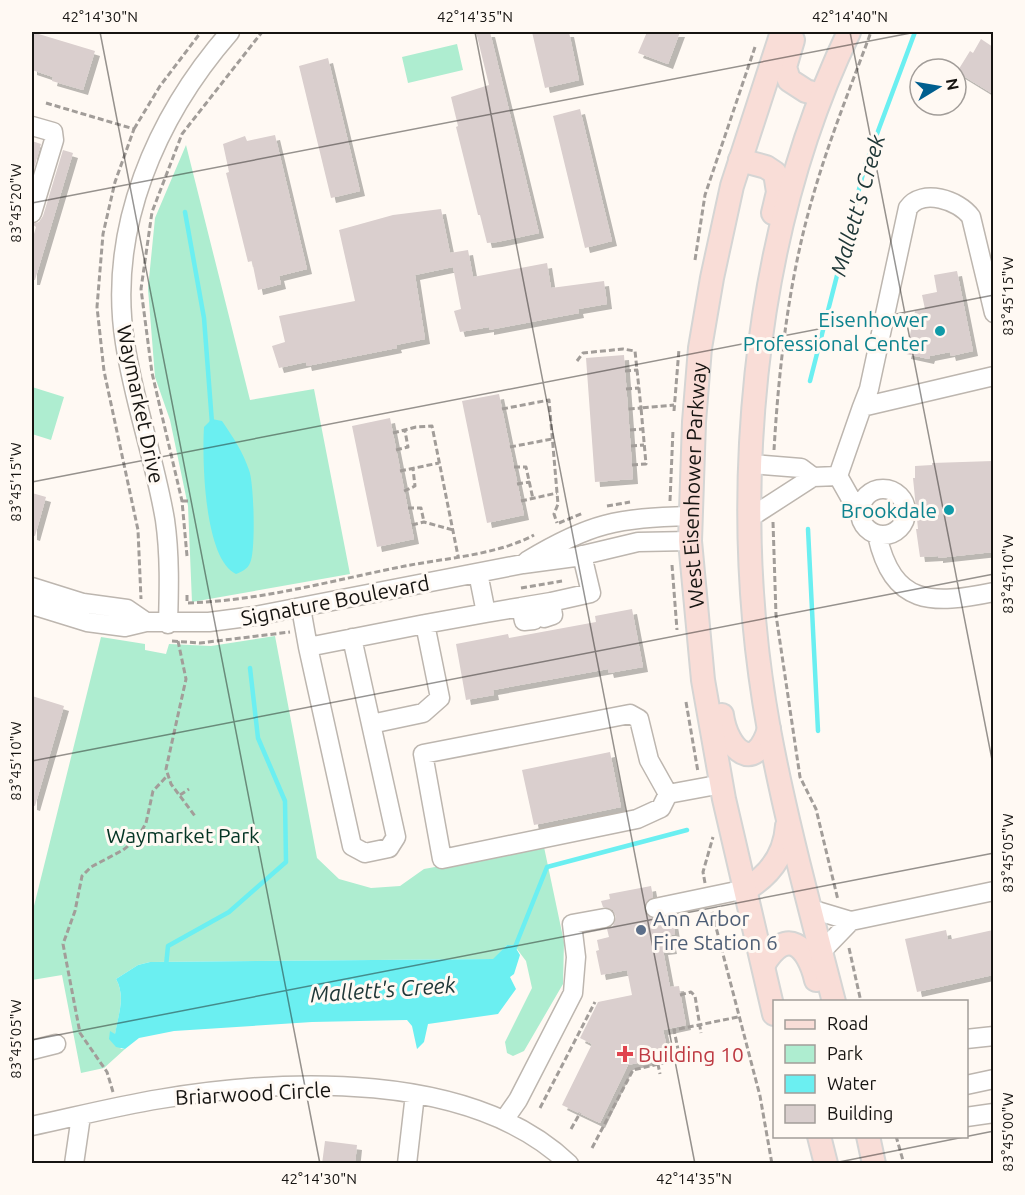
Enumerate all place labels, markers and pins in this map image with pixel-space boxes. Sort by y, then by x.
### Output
place label: Eisenhower Professional Center [743,307,928,355]
marker: Eisenhower Professional Center [933,324,947,338]
place label: Brookdale [841,498,937,522]
marker: Brookdale [942,503,956,517]
place label: Ann Arbor Fire Station 6 [653,906,778,954]
marker: Ann Arbor Fire Station 6 [634,923,648,937]
place label: Building 10 [638,1042,744,1066]
marker: Building 10 [616,1045,634,1063]

